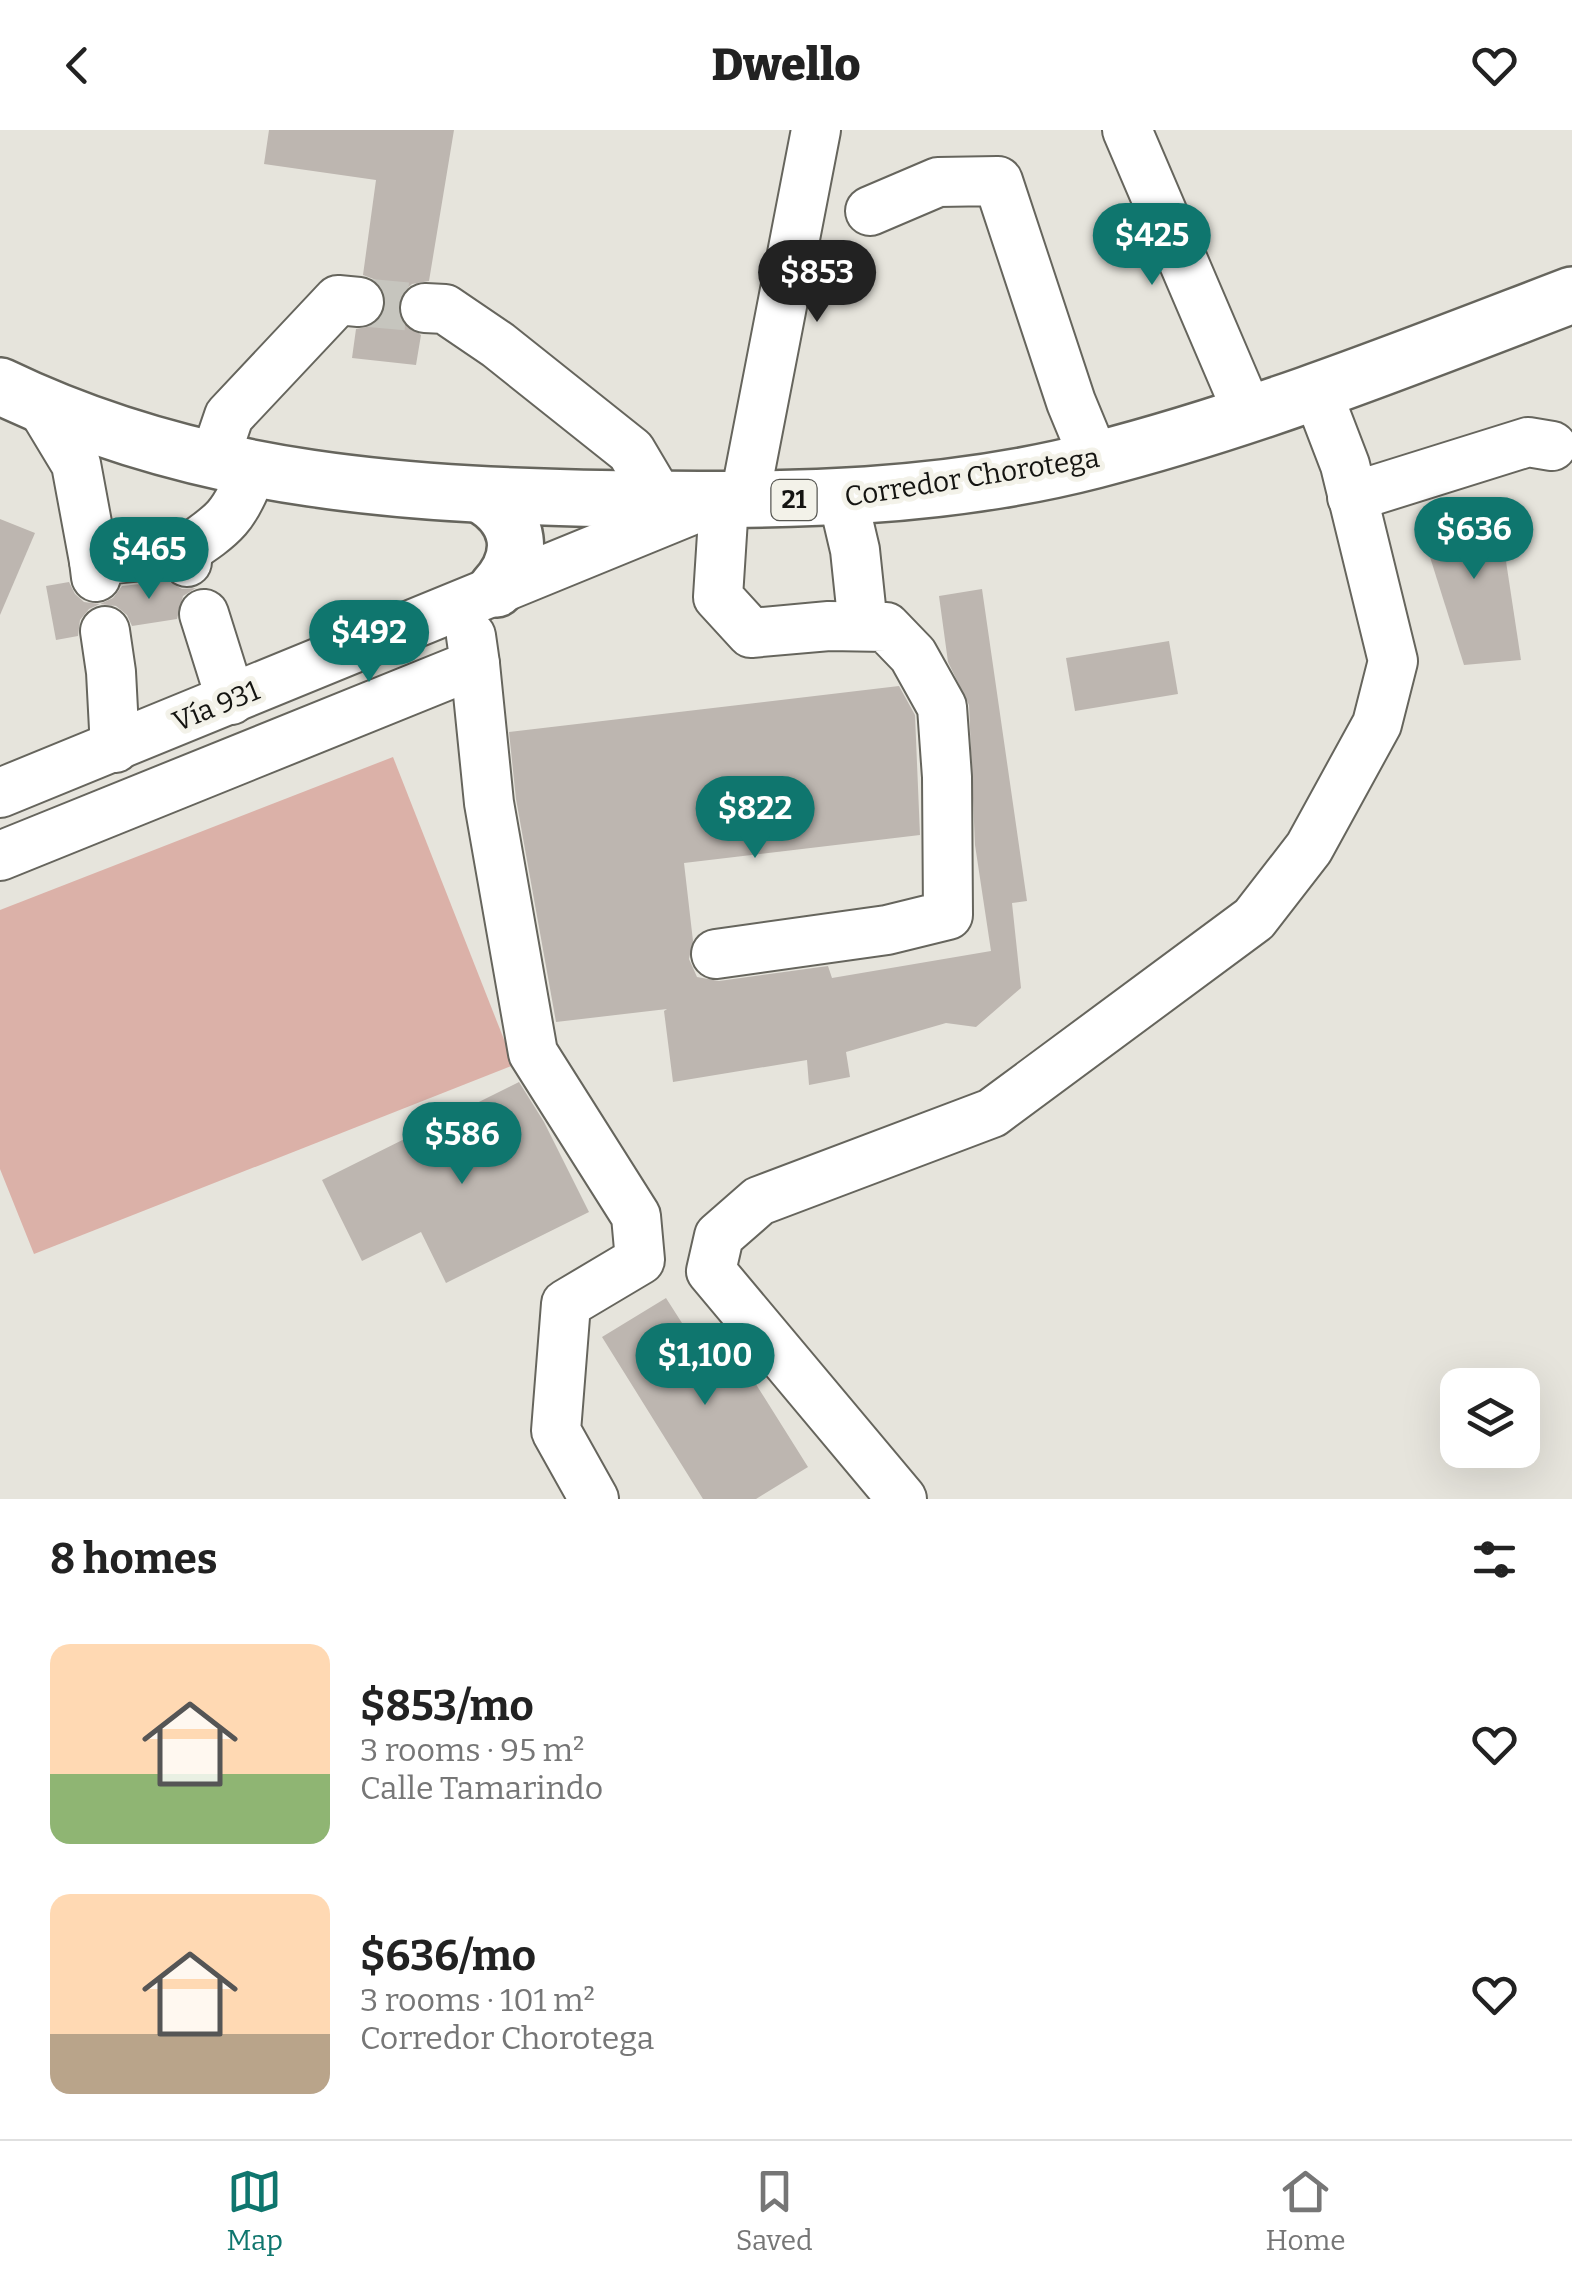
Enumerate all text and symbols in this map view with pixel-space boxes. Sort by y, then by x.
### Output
icon: back [50,38,105,93]
text: Dwello [711,38,861,92]
icon: heart [1467,38,1522,93]
pin: $425 [1093,203,1211,288]
text: $425 [1115,216,1189,254]
pin: $853 [758,240,876,325]
text: $853 [780,253,854,291]
street label: Corredor Chorotega [842,441,1102,513]
road number: 21 [772,480,816,520]
pin: $636 [1415,497,1533,582]
text: $636 [1436,510,1512,548]
pin: $465 [90,517,208,602]
text: $465 [112,530,186,568]
pin: $492 [310,600,428,685]
text: $492 [331,613,407,651]
street label: Vía 931 [168,674,265,738]
pin: $822 [696,776,814,861]
text: $822 [718,789,792,827]
pin: $586 [403,1102,521,1187]
text: $586 [424,1115,500,1153]
pin: $1,100 [624,1323,786,1408]
text: $1,100 [658,1336,752,1374]
map controls [1440,1368,1540,1468]
button: layers [1440,1368,1540,1468]
icon: filters [1467,1532,1522,1587]
text: 8 homes [50,1534,218,1584]
text: $853/mo [360,1681,534,1731]
icon: home [130,1684,250,1804]
icon: heart [1467,1717,1522,1772]
text: 3 rooms · 95 m² [360,1731,584,1769]
text: Calle Tamarindo [360,1769,603,1807]
text: $636/mo [360,1931,536,1981]
icon: home [130,1934,250,2054]
icon: heart [1467,1967,1522,2022]
text: 3 rooms · 101 m² [360,1981,595,2019]
text: Corredor Chorotega [360,2019,654,2057]
tab: Map [226,2164,283,2257]
tab: Saved [736,2164,813,2257]
tab: Home [1266,2164,1346,2257]

